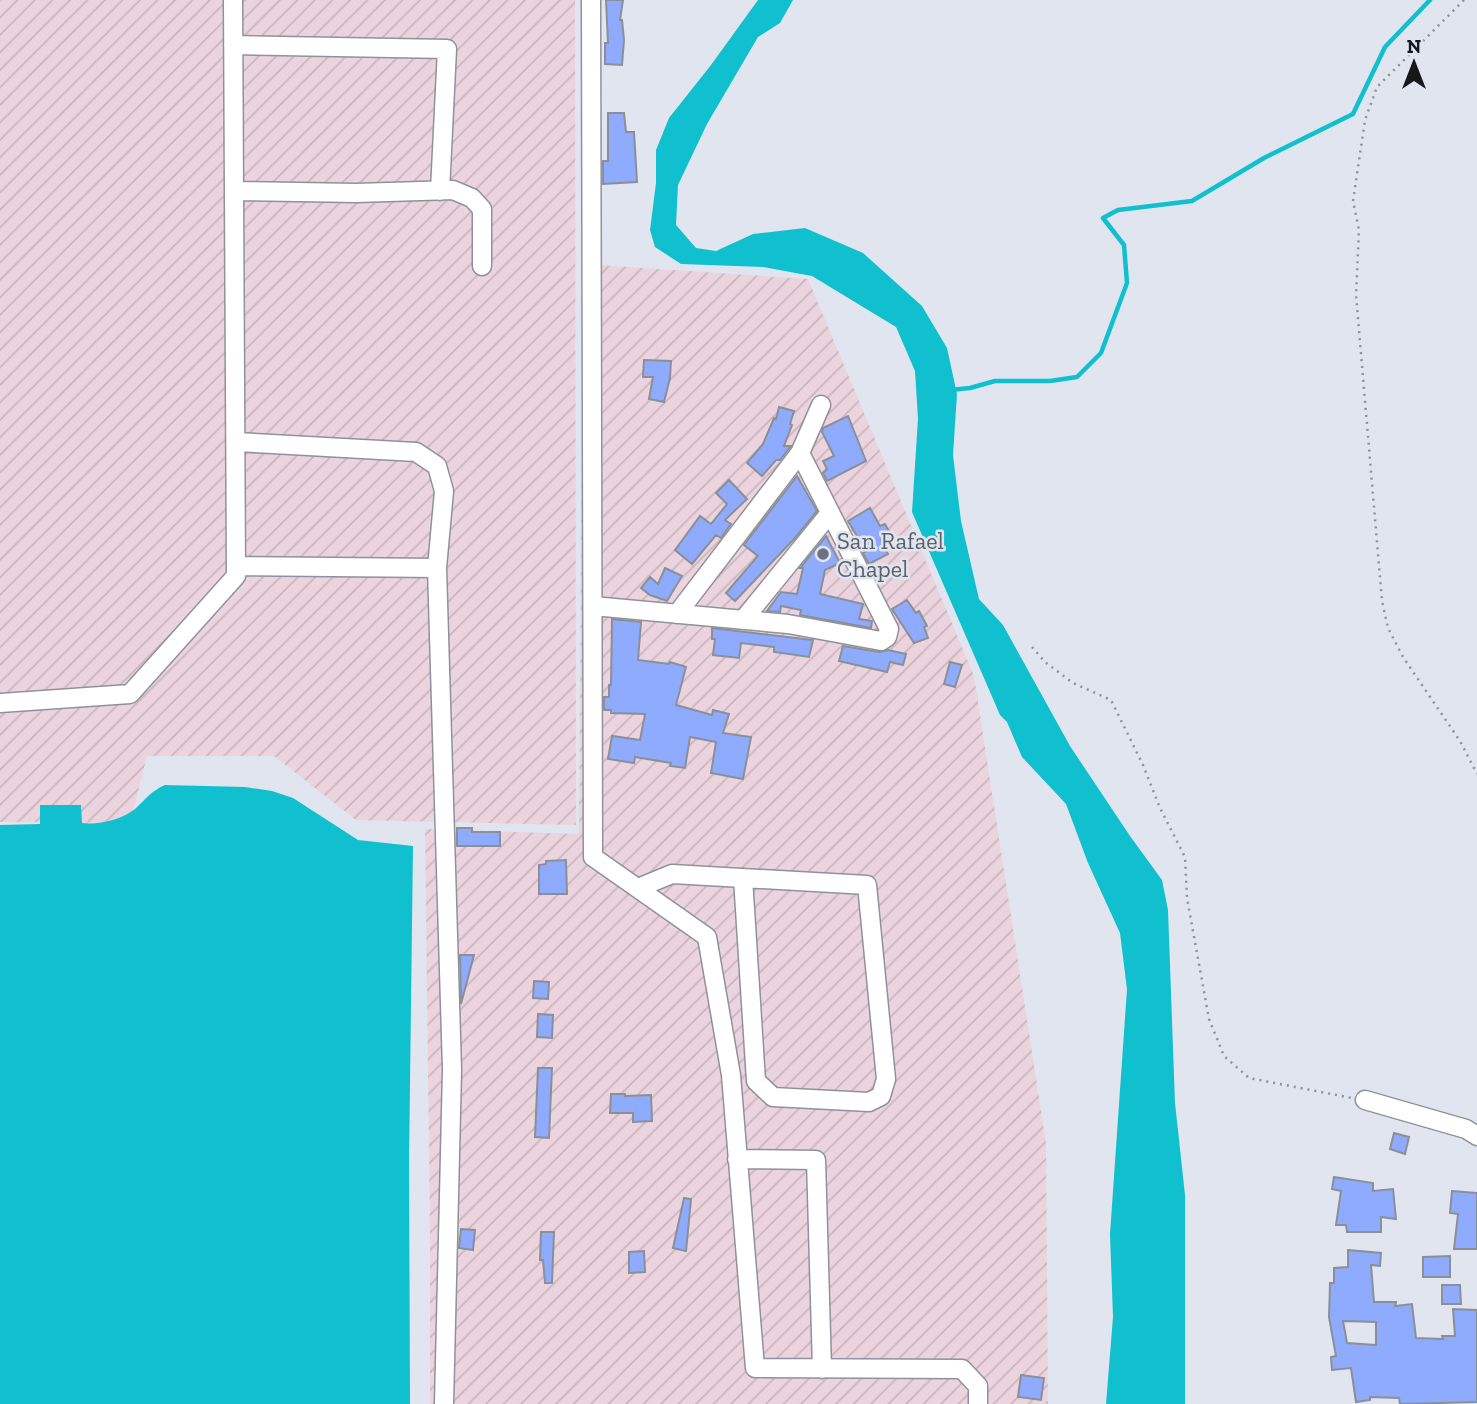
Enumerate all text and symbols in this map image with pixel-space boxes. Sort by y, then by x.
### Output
north arrow [1379,28,1449,98]
text: N [1407,35,1421,58]
place label: San Rafael Chapel [837,526,944,583]
marker: San Rafael Chapel [815,546,831,562]

